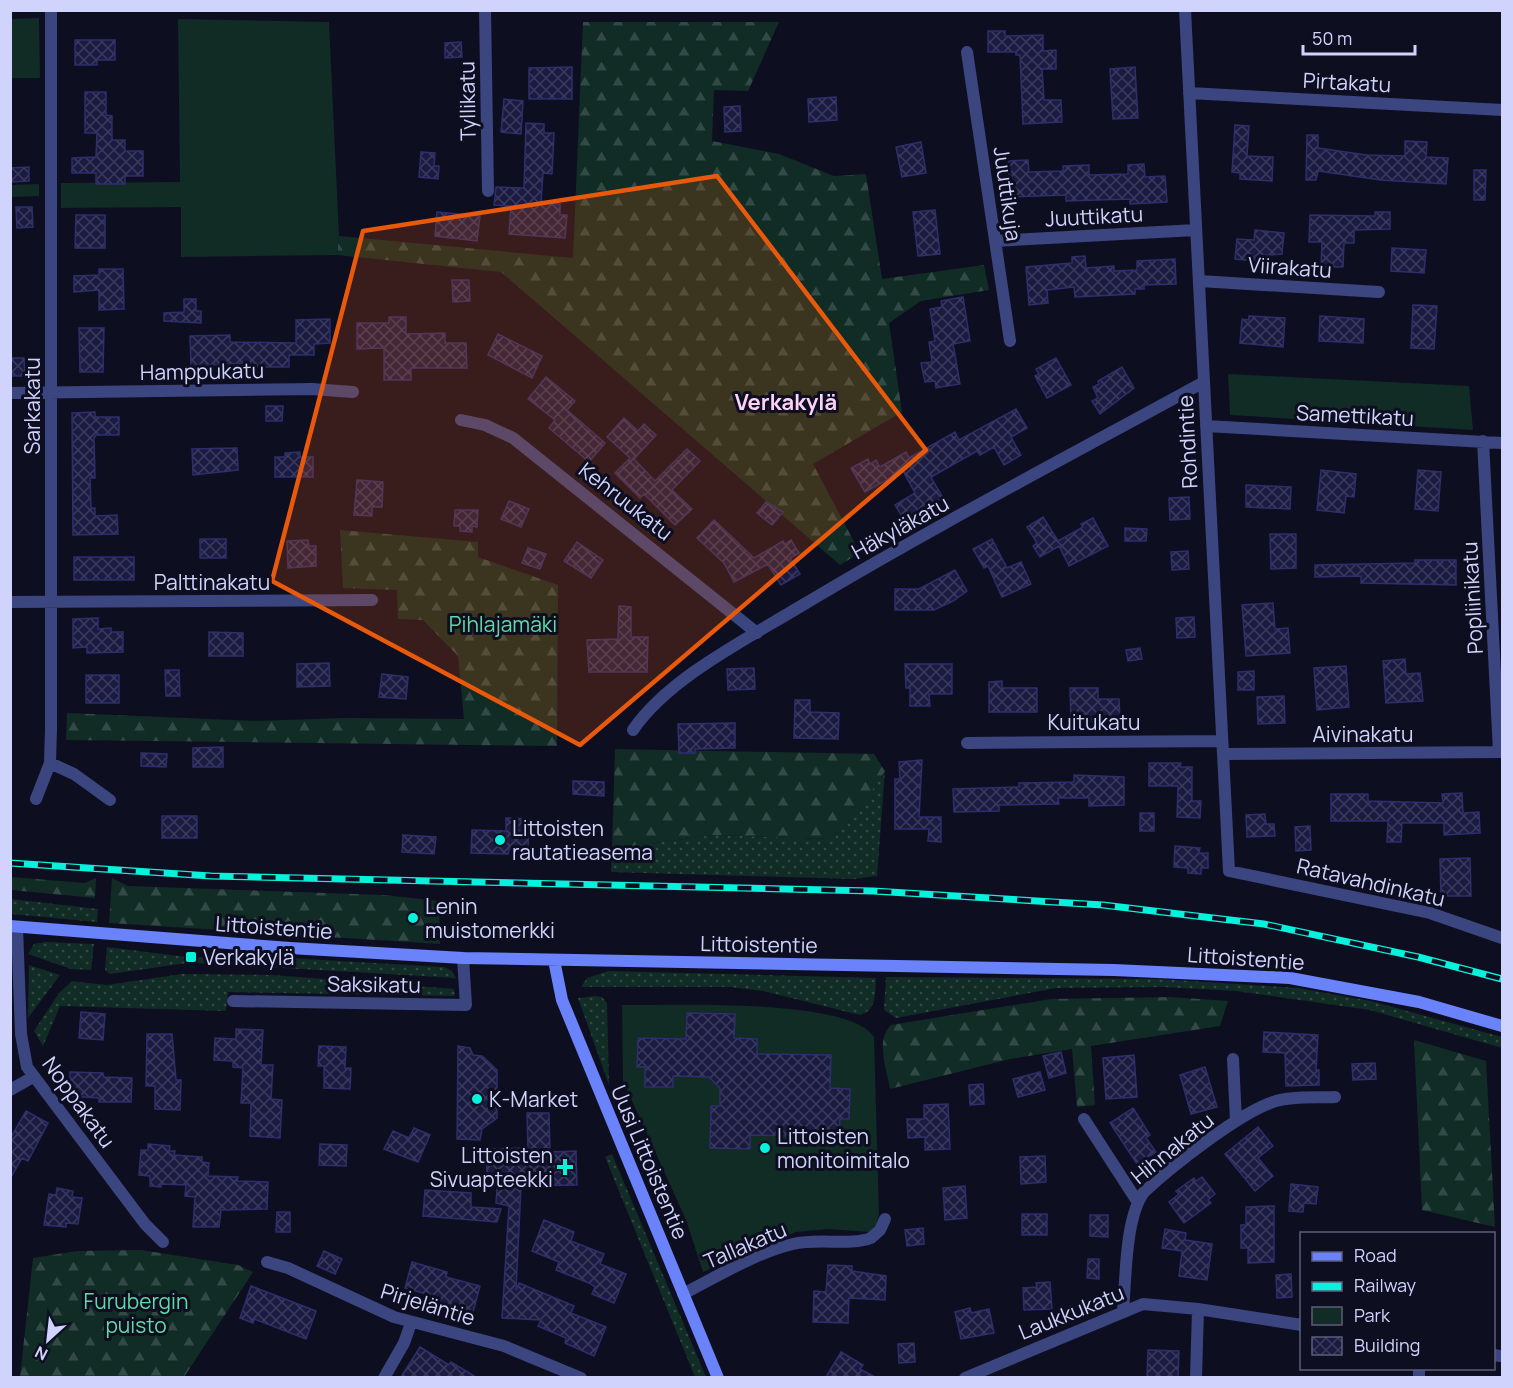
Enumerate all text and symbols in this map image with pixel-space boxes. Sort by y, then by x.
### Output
scale bar [1303,18,1416,56]
text: 50 m [1312,26,1352,50]
street label: Tyllikatu [452,61,482,141]
street label: Pirtakatu [1302,66,1392,98]
street label: Juuttikuja [988,145,1028,243]
street label: Juuttikatu [1044,199,1144,233]
street label: Viirakatu [1247,250,1333,284]
street label: Hamppukatu [140,356,264,386]
street label: Sarkakatu [18,357,46,455]
district label: Verkakylä [735,387,837,417]
street label: Rohdintie [1171,395,1203,489]
street label: Samettikatu [1295,398,1415,432]
street label: Kehruukatu [573,456,679,546]
street label: Häkyläkatu [846,489,954,565]
street label: Popliinikatu [1455,541,1489,655]
street label: Palttinakatu [154,568,270,596]
park label: Pihlajamäki [449,610,557,638]
street label: Kuitukatu [1048,708,1140,736]
street label: Aivinakatu [1313,720,1413,748]
place label: Littoisten rautatieasema [512,814,653,866]
marker: Littoisten rautatieasema [493,833,507,847]
street label: Ratavahdinkatu [1294,851,1448,913]
place label: Lenin muistomerkki [425,892,555,944]
street label: Littoistentie [214,909,334,945]
marker: Lenin muistomerkki [406,911,420,925]
street label: Littoistentie [700,929,818,959]
street label: Littoistentie [1186,940,1306,976]
place label: Verkakylä [203,943,294,971]
marker: Verkakylä [184,950,198,964]
street label: Saksikatu [327,969,421,999]
street label: Noppakatu [36,1051,122,1153]
street label: Uusi Littoistentie [605,1081,695,1243]
place label: K-Market [489,1085,578,1113]
marker: K-Market [470,1092,484,1106]
street label: Hihnakatu [1125,1106,1219,1190]
place label: Littoisten monitoimitalo [777,1122,910,1174]
place label: Littoisten Sivuapteekki [430,1141,553,1193]
marker: Littoisten monitoimitalo [758,1141,772,1155]
marker: Littoisten Sivuapteekki [558,1160,572,1174]
street label: Tallakatu [699,1215,791,1275]
legend [1300,1232,1495,1370]
text: Road [1354,1243,1397,1267]
text: Railway [1354,1273,1416,1297]
street label: Pirjeläntie [377,1276,479,1332]
street label: Laukkukatu [1014,1278,1128,1346]
park label: Furubergin puisto [84,1287,188,1339]
text: Park [1354,1303,1391,1327]
north arrow [18,1310,78,1370]
text: Building [1354,1333,1420,1357]
text: N [31,1341,51,1366]

